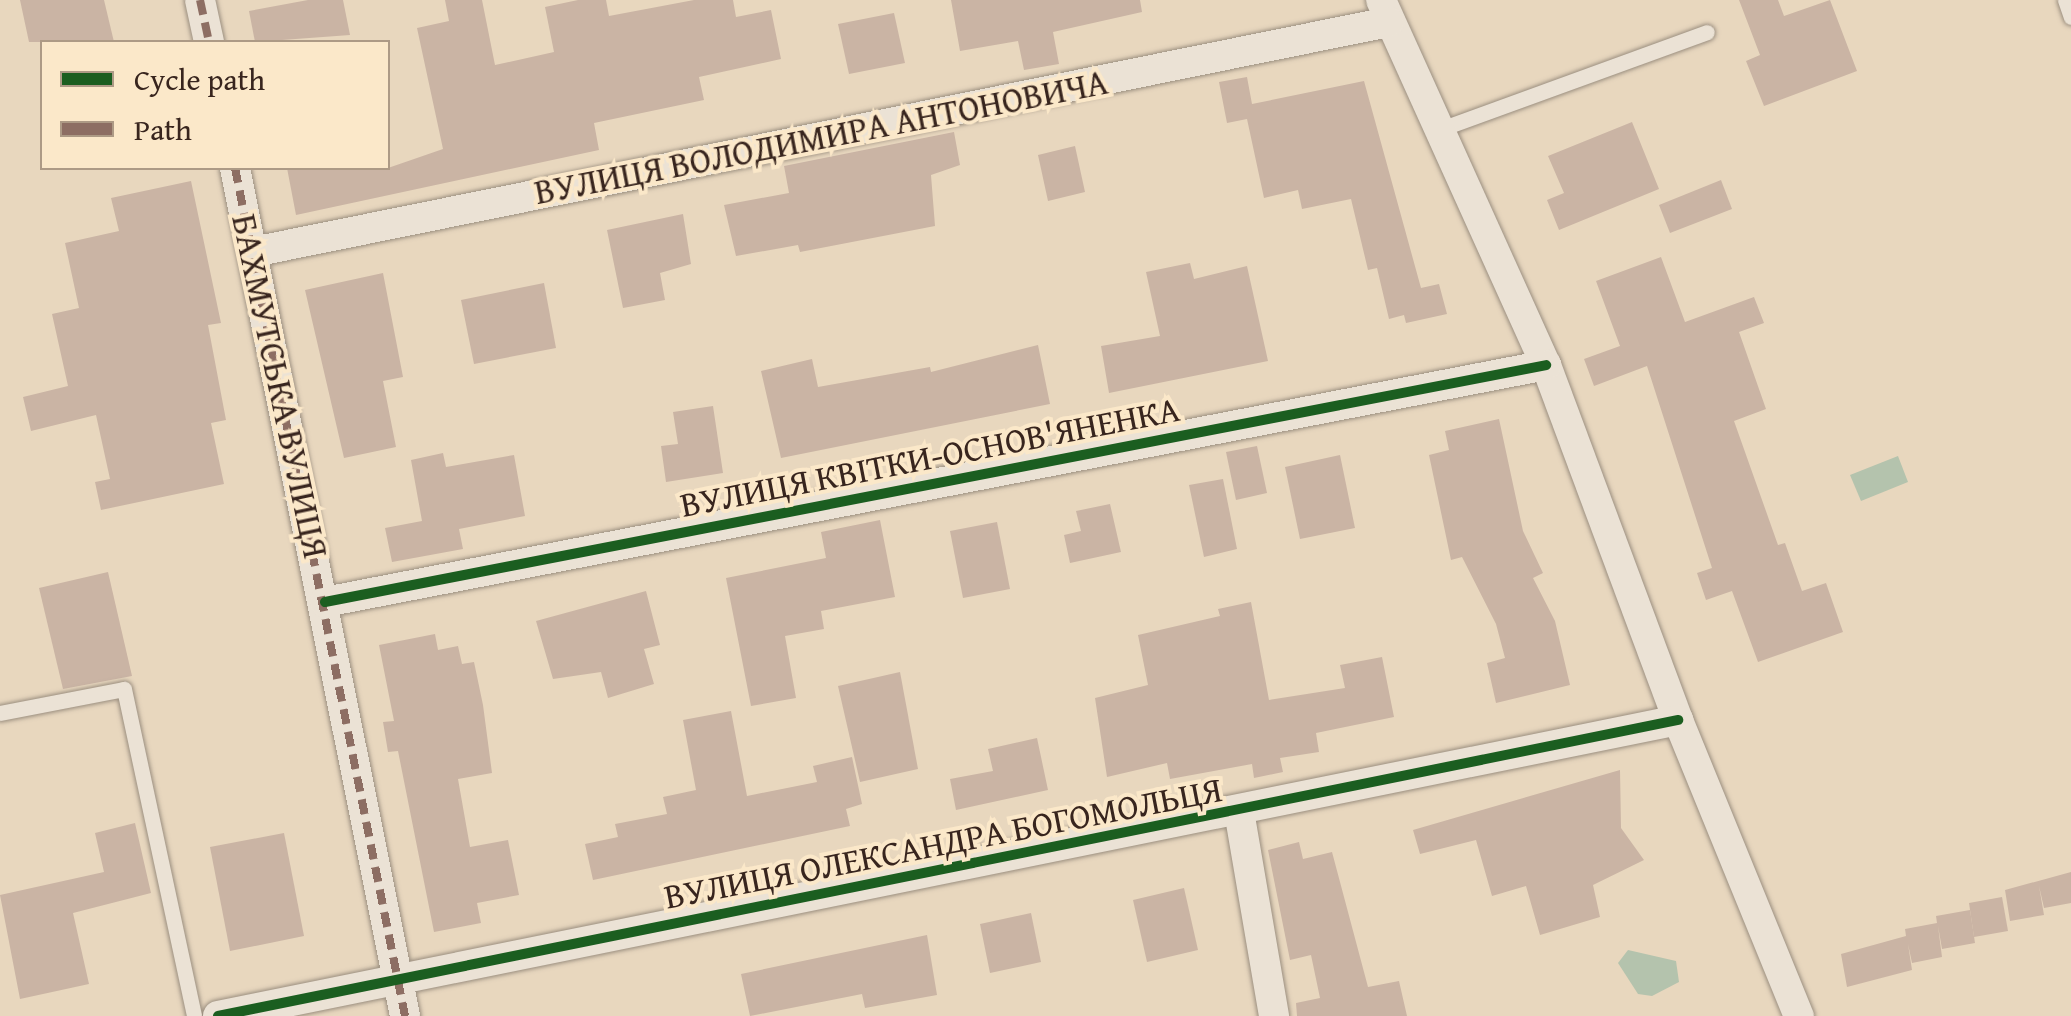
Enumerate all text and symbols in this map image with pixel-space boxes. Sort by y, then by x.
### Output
legend [40,40,390,170]
text: Cycle path [134,57,265,101]
street label: ВУЛИЦЯ ВОЛОДИМИРА АНТОНОВИЧА [531,61,1111,213]
text: Path [134,107,192,151]
street label: БАХМУТСЬКА ВУЛИЦЯ [223,210,337,562]
street label: ВУЛИЦЯ КВІТКИ-ОСНОВ'ЯНЕНКА [677,388,1183,526]
street label: ВУЛИЦЯ ОЛЕКСАНДРА БОГОМОЛЬЦЯ [661,768,1225,918]

